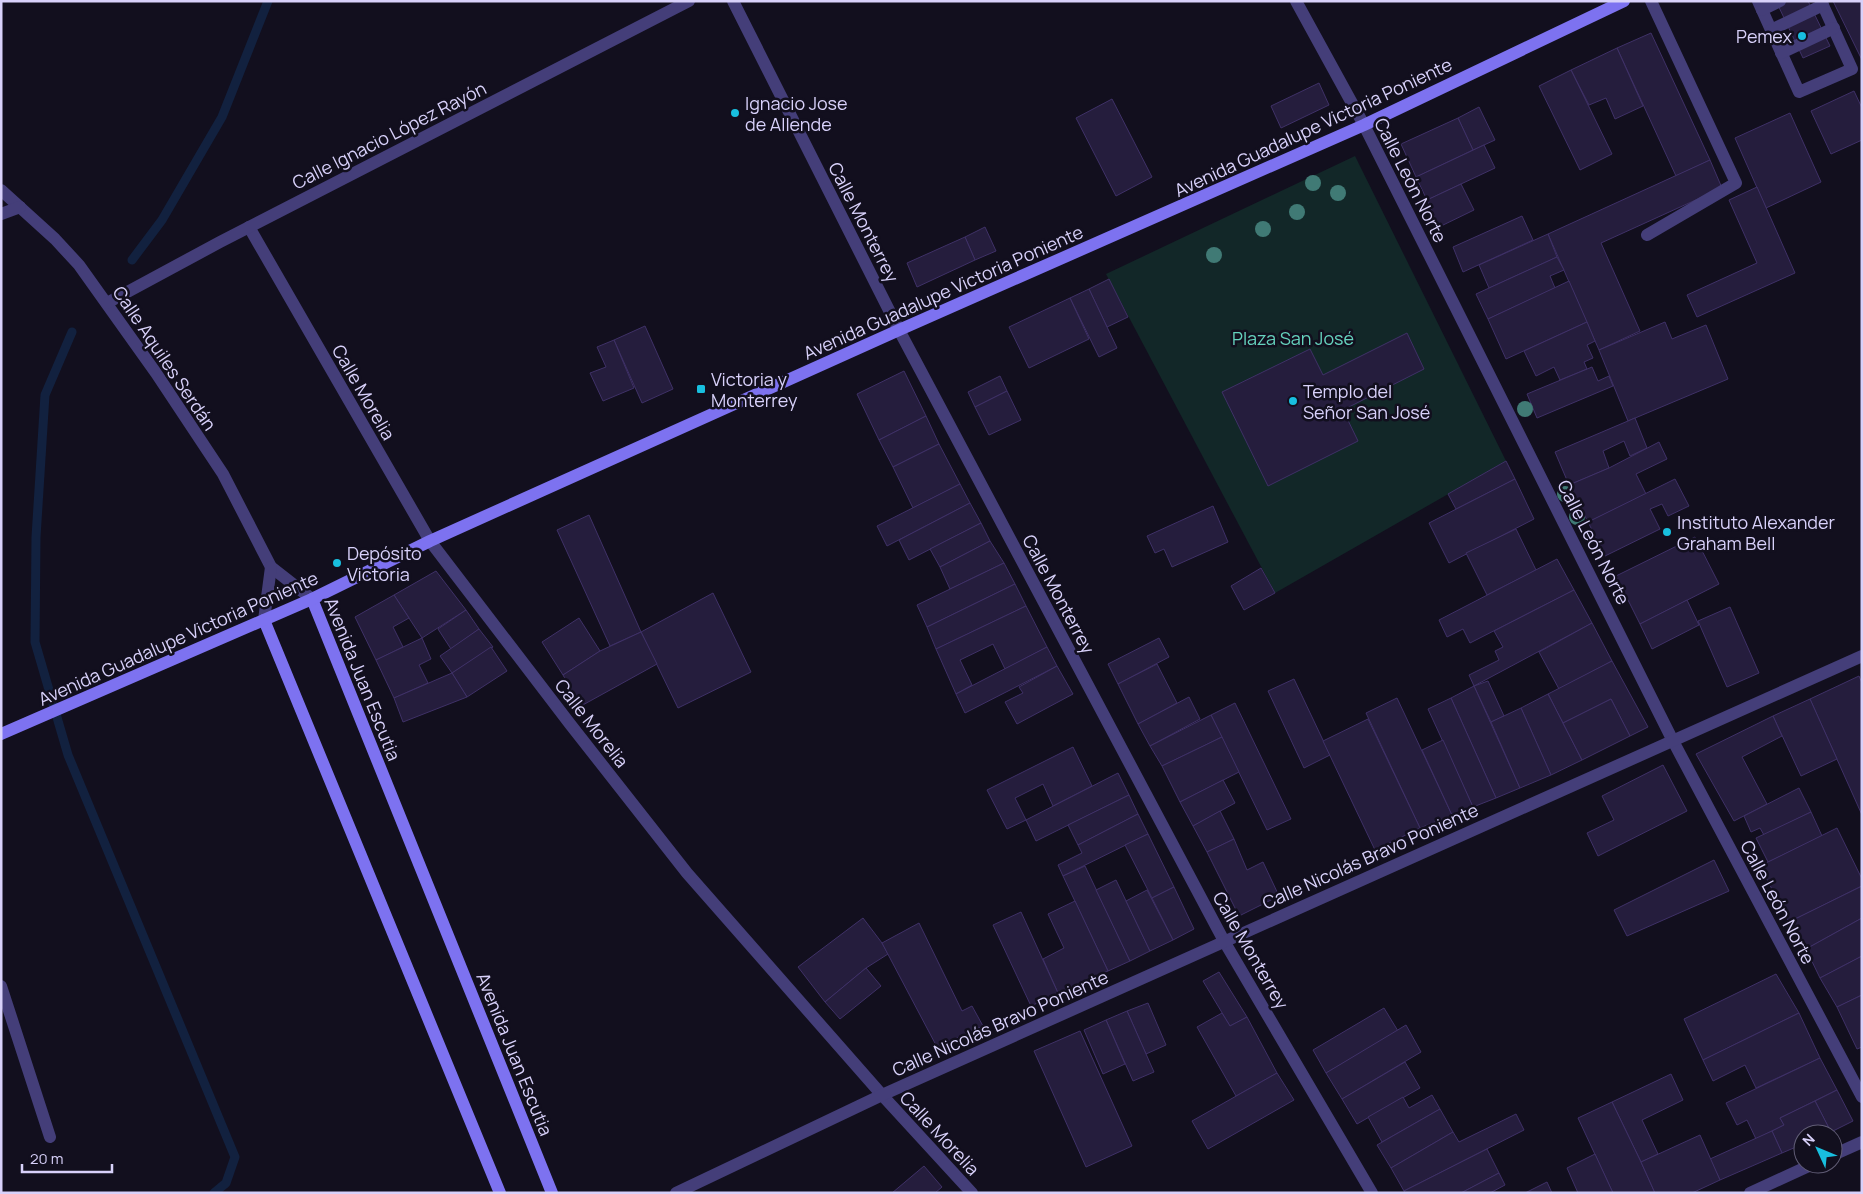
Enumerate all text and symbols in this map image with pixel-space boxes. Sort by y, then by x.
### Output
place label: Pemex [1736,24,1793,48]
marker: Pemex [1796,30,1808,42]
street label: Avenida Guadalupe Victoria Poniente [1170,52,1456,202]
street label: Calle Ignacio López Rayón [288,76,490,194]
place label: Ignacio Jose de Allende [745,91,848,136]
marker: Ignacio Jose de Allende [729,107,741,119]
street label: Calle León Norte [1369,114,1453,246]
street label: Calle Monterrey [823,158,905,287]
street label: Avenida Guadalupe Victoria Poniente [799,219,1087,365]
street label: Calle Aquiles Serdán [108,281,222,435]
park label: Plaza San José [1232,326,1354,350]
street label: Calle Morelia [327,340,401,444]
place label: Victoria y Monterrey [711,367,798,412]
place label: Templo del Señor San José [1303,379,1430,424]
marker: Victoria y Monterrey [695,383,707,395]
marker: Templo del Señor San José [1287,395,1299,407]
street label: Calle León Norte [1552,476,1636,608]
place label: Instituto Alexander Graham Bell [1677,510,1835,555]
marker: Instituto Alexander Graham Bell [1661,526,1673,538]
street label: Calle Monterrey [1017,530,1101,658]
place label: Depósito Victoria [347,541,422,586]
marker: Depósito Victoria [331,557,343,569]
street label: Avenida Guadalupe Victoria Poniente [34,565,322,711]
street label: Avenida Juan Escutia [319,594,407,764]
street label: Calle Morelia [550,674,634,772]
street label: Calle Nicolás Bravo Poniente [1258,797,1482,915]
street label: Calle León Norte [1735,836,1821,968]
street label: Calle Monterrey [1208,887,1295,1014]
street label: Calle Nicolás Bravo Poniente [888,964,1112,1082]
street label: Avenida Juan Escutia [471,969,559,1139]
street label: Calle Morelia [895,1086,985,1180]
north arrow [1793,1124,1843,1174]
text: N [1798,1129,1819,1150]
scale bar [22,1142,112,1174]
text: 20 m [30,1148,63,1169]

